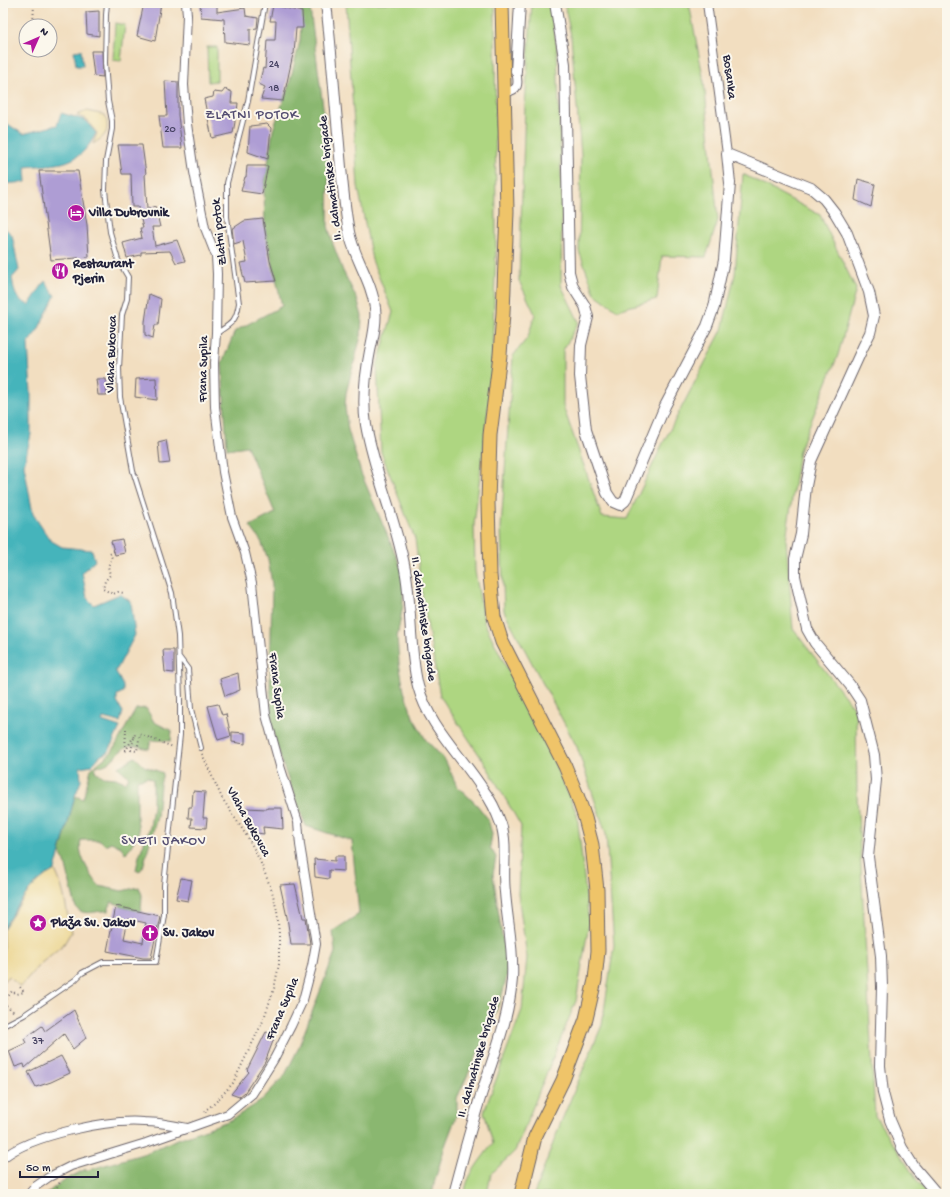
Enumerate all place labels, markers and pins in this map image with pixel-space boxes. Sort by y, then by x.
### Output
hotel icon: Villa Dubrovnik [66,203,86,223]
place label: Villa Dubrovnik [88,206,171,221]
place label: Restaurant Pjerin [72,257,135,287]
restaurant icon: Restaurant Pjerin [50,261,70,281]
place icon: Plaža Sv. Jakov [28,913,48,933]
place label: Plaža Sv. Jakov [50,915,136,931]
church icon: Sv. Jakov [140,923,160,943]
place label: Sv. Jakov [163,926,215,941]

